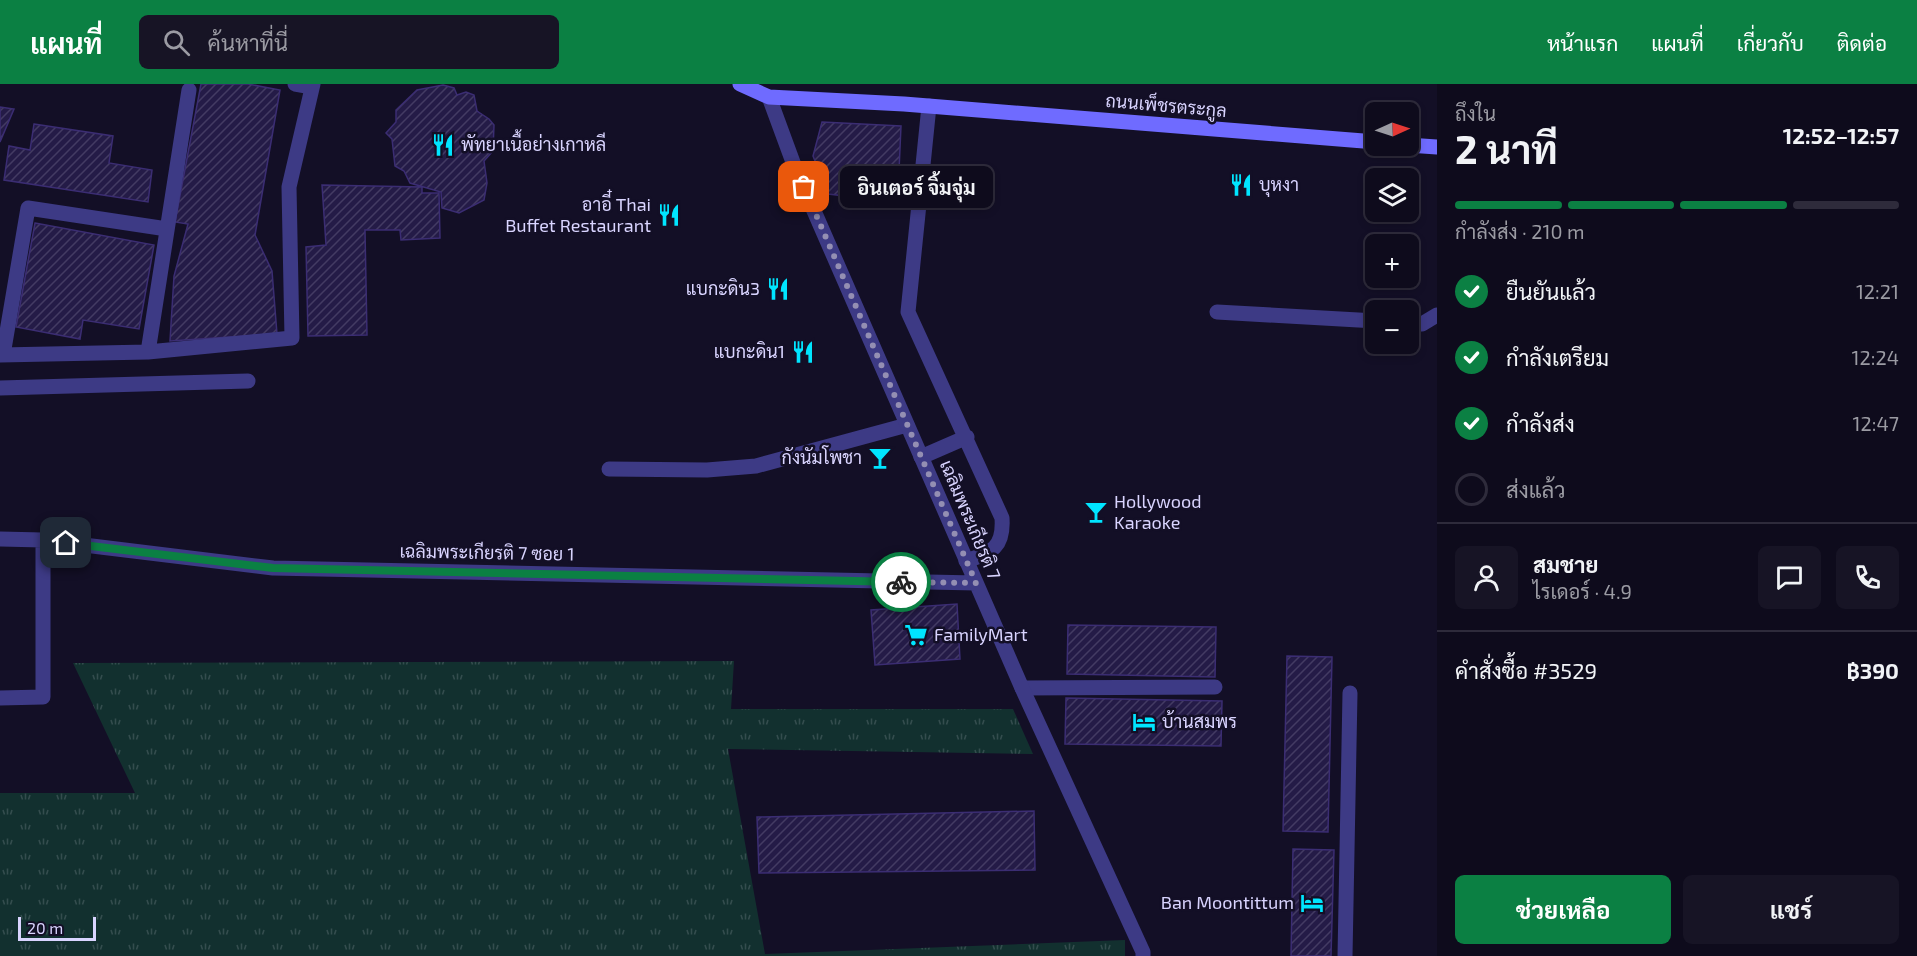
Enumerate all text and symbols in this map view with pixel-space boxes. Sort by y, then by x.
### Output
search box [139,15,559,69]
text: แผนที่ [30,26,103,60]
icon: search [160,26,193,59]
text: ค้นหาที่นี่ [208,29,288,55]
text: หน้าแรก [1547,30,1618,55]
text: แผนที่ [1651,30,1704,55]
text: เกี่ยวกับ [1737,30,1804,55]
text: ติดต่อ [1837,30,1887,55]
street label: ถนนเพ็ชรตระกูล [1104,87,1228,124]
text: ถึงใน [1455,101,1496,125]
north arrow [1365,102,1419,156]
map controls [1365,102,1419,354]
text: 12:52–12:57 [1783,122,1899,148]
text: 2 นาที [1455,125,1558,172]
place label: พัทยาเนื้อย่างเกาหลี [461,129,606,155]
restaurant icon: พัทยาเนื้อย่างเกาหลี [430,132,456,158]
pin [778,161,829,212]
callout: อินเตอร์ จิ้มจุ่ม [840,166,993,208]
button: layers [1365,168,1419,222]
icon: bag [787,170,820,203]
restaurant icon: บุหงา [1228,172,1254,198]
place label: บุหงา [1259,173,1299,197]
text: อินเตอร์ จิ้มจุ่ม [857,175,976,199]
place label: อาอี๋ Thai Buffet Restaurant [505,189,651,236]
restaurant icon: อาอี๋ Thai Buffet Restaurant [656,202,682,228]
text: กำลังส่ง · 210 m [1455,219,1584,243]
button: + [1365,234,1419,288]
icon: check [1455,275,1488,308]
restaurant icon: แบกะดิน3 [765,276,791,302]
place label: แบกะดิน3 [686,277,760,299]
text: ยืนยันแล้ว [1506,278,1596,304]
text: 12:21 [1856,279,1899,303]
button: − [1365,300,1419,354]
restaurant icon: แบกะดิน1 [790,339,816,365]
place label: แบกะดิน1 [714,340,785,362]
icon: check [1455,341,1488,374]
text: กำลังเตรียม [1506,344,1609,370]
text: 12:24 [1852,345,1899,369]
icon: check [1455,407,1488,440]
text: กำลังส่ง [1506,410,1575,436]
text: 12:47 [1853,411,1899,435]
place label: กังนัมโพชา [782,445,862,468]
bar icon: กังนัมโพชา [867,445,893,471]
street label: เฉลิมพระเกียรติ 7 [936,456,1007,583]
text: ส่งแล้ว [1506,476,1566,502]
place label: Hollywood Karaoke [1114,490,1202,533]
bar icon: Hollywood Karaoke [1083,499,1109,525]
pin [40,517,91,568]
icon: home [49,526,82,559]
street label: เฉลิมพระเกียรติ 7 ซอย 1 [399,538,575,565]
button: person [1455,546,1518,609]
button: chat [1758,546,1821,609]
button: phone [1836,546,1899,609]
text: สมชาย [1533,551,1599,577]
courier [871,552,931,612]
icon: bike [885,566,918,599]
text: ไรเดอร์ · 4.9 [1533,579,1632,603]
supermarket icon: FamilyMart [903,622,929,648]
place label: FamilyMart [934,623,1028,645]
text: คำสั่งซื้อ #3529 [1455,657,1597,683]
text: ฿390 [1846,657,1899,683]
hotel icon: บ้านสมพร [1131,709,1157,735]
place label: บ้านสมพร [1162,710,1237,732]
button: ช่วยเหลือ [1455,875,1671,944]
button: แชร์ [1683,875,1899,944]
hotel icon: Ban Moontittum [1299,890,1325,916]
place label: Ban Moontittum [1161,891,1294,913]
scale bar [18,914,96,942]
text: 20 m [27,918,63,937]

